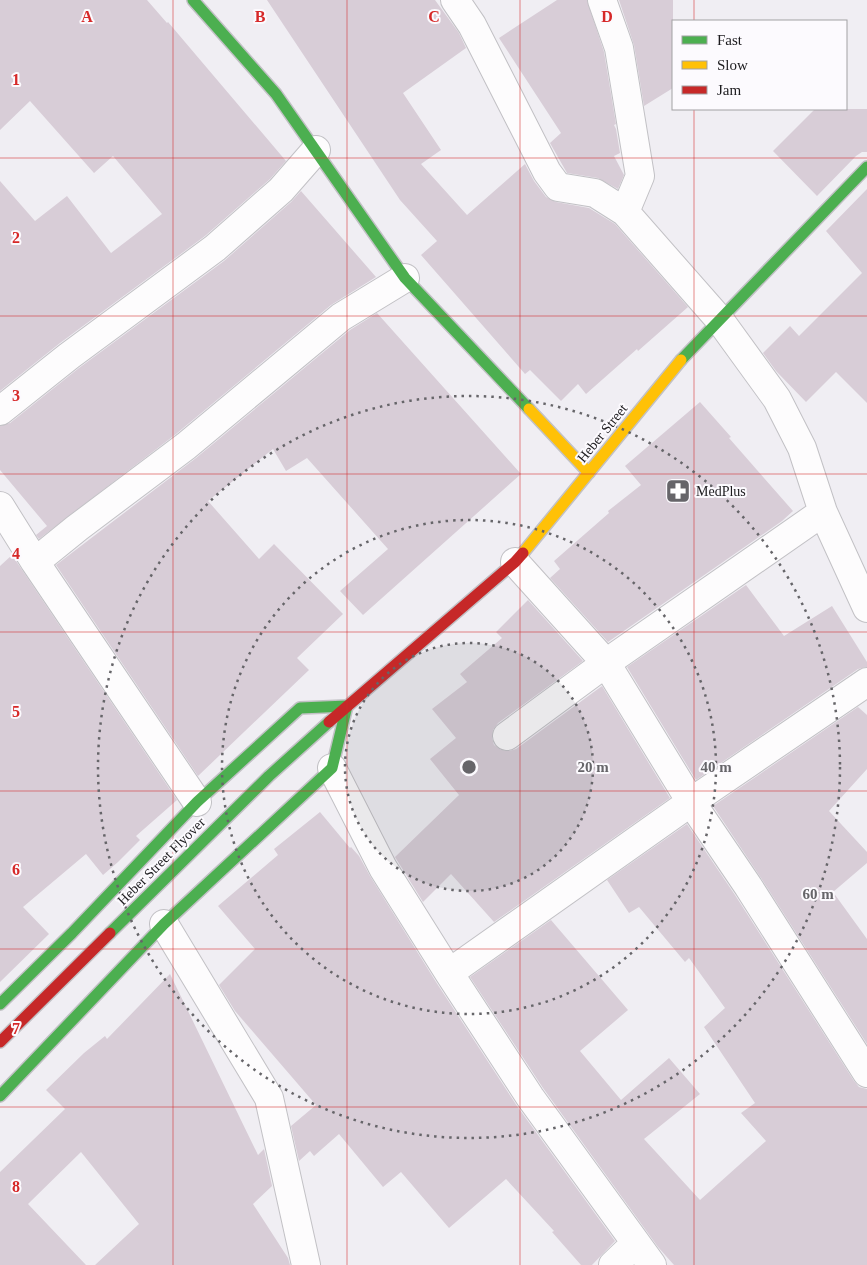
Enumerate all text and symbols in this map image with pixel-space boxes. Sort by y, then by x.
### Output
text: A [81,8,93,25]
text: B [255,8,266,25]
text: C [428,8,440,25]
text: D [601,8,613,25]
legend [672,20,847,110]
text: Fast [717,32,743,48]
text: Slow [717,57,748,73]
text: 1 [12,71,20,88]
text: Jam [717,82,741,98]
text: 2 [12,229,20,246]
text: 3 [12,387,20,404]
street label: Heber Street [574,401,630,465]
pharmacy icon: MedPlus [665,478,691,504]
place label: MedPlus [696,484,746,499]
text: 4 [12,545,20,562]
text: 5 [12,703,20,720]
centre of rings [460,758,478,776]
text: 20 m [577,759,609,775]
text: 40 m [700,759,732,775]
street label: Heber Street Flyover [115,814,208,908]
text: 6 [12,861,20,878]
text: 60 m [802,886,834,902]
text: 7 [12,1020,20,1037]
text: 8 [12,1178,20,1195]

